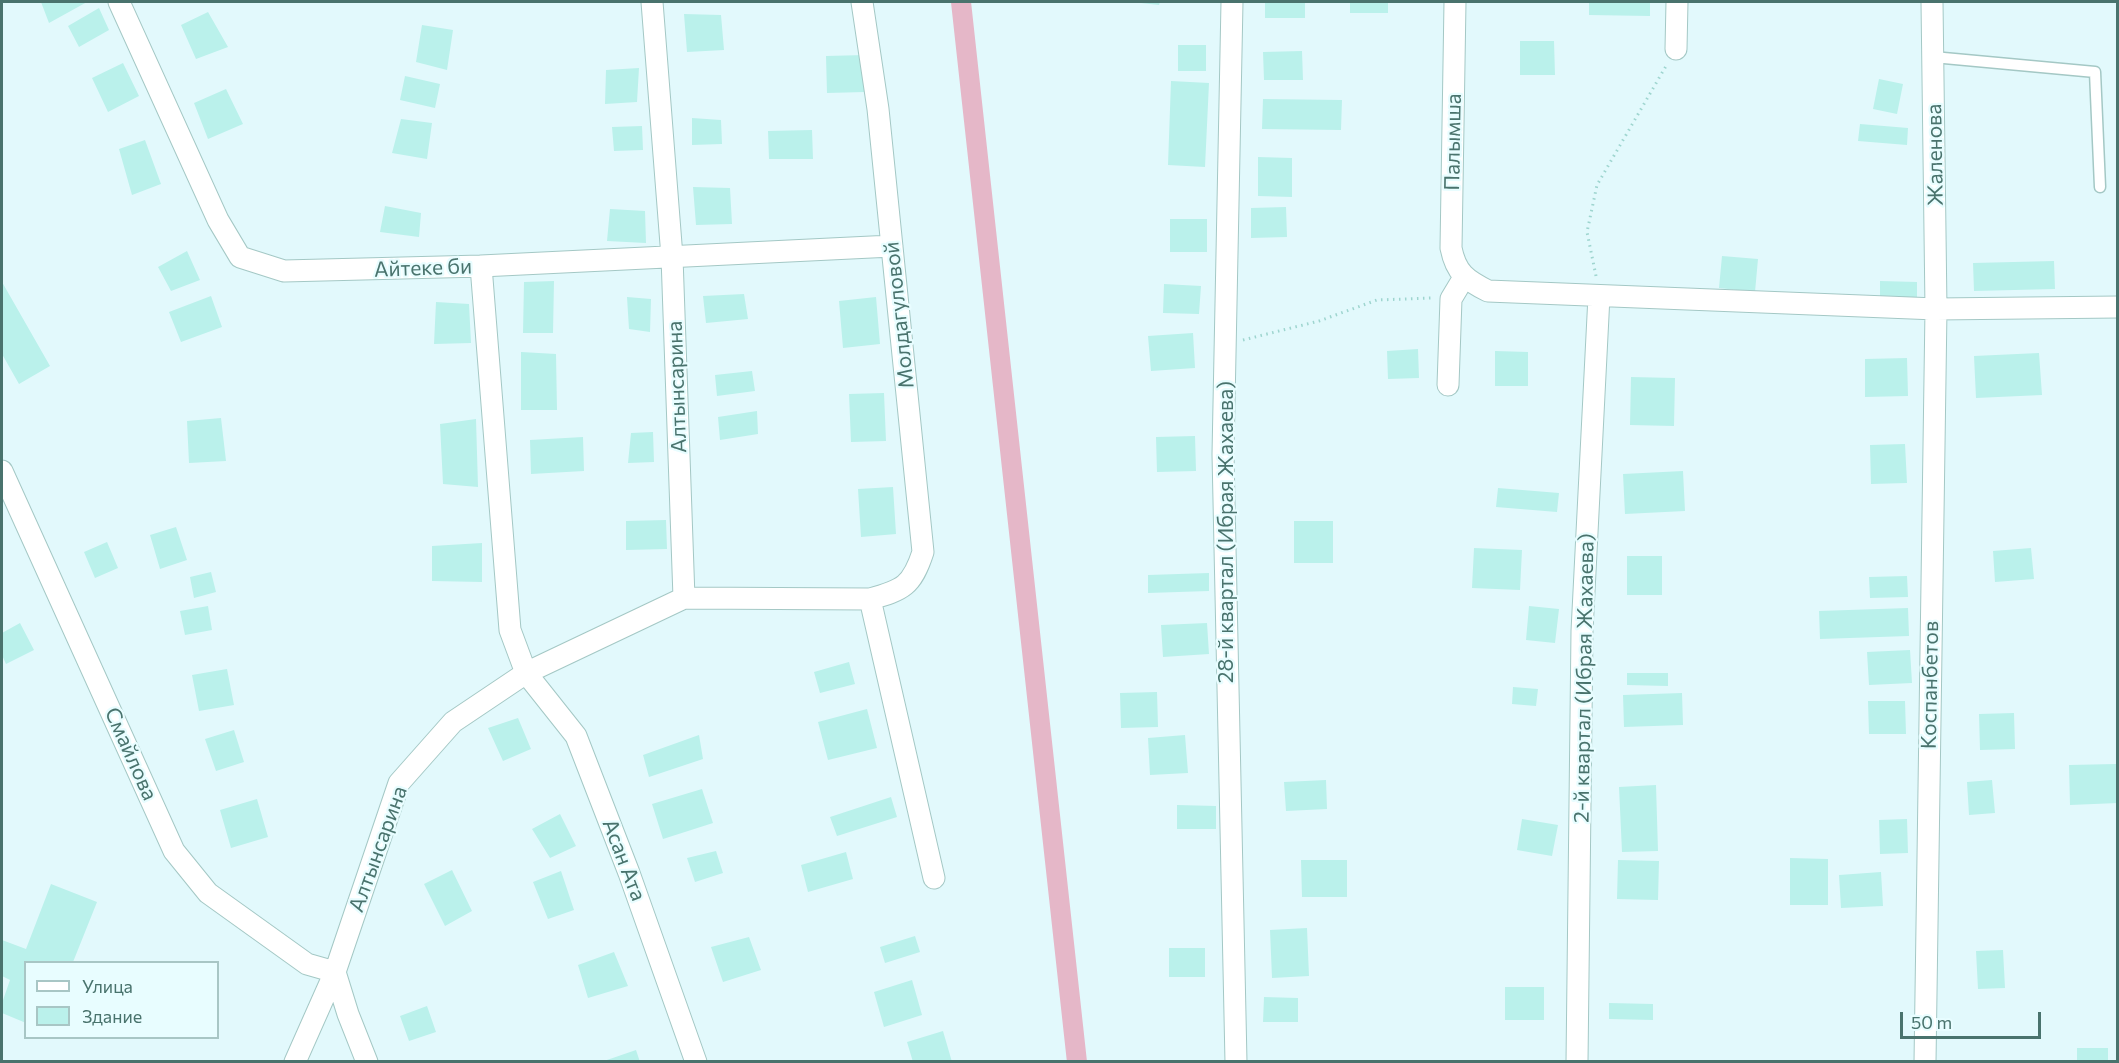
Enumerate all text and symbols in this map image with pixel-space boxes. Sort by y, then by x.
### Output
street label: Палымша [1440,93,1466,191]
street label: Жаленова [1922,104,1948,206]
street label: Молдагуловой [879,240,919,390]
street label: Айтеке би [374,254,472,282]
street label: Алтынсарина [662,321,692,453]
street label: 28-й квартал (Ибрая Жахаева) [1213,381,1239,683]
street label: 2-й квартал (Ибрая Жахаева) [1569,533,1599,823]
street label: Коспанбетов [1916,621,1944,749]
street label: Смайлова [99,704,163,804]
street label: Алтынсарина [344,783,412,915]
street label: Асан Ата [597,816,651,904]
legend [24,961,219,1039]
text: Улица [82,975,133,997]
scale bar [1903,1000,2044,1038]
text: Здание [82,1005,142,1027]
text: 50 m [1911,1011,1952,1033]

